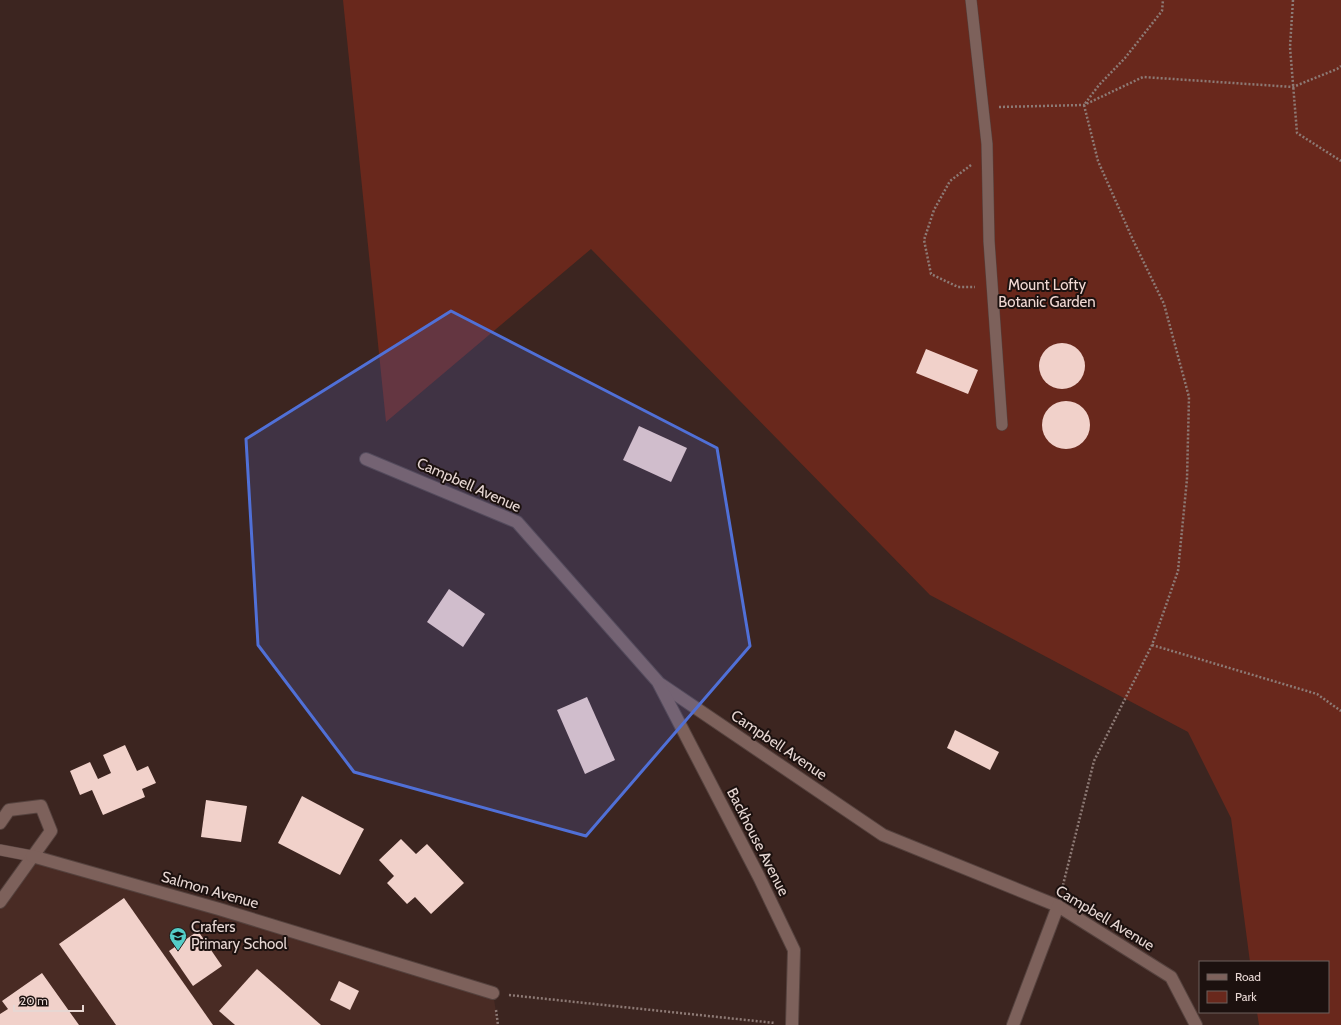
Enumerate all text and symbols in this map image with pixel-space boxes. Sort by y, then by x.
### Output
park label: Mount Lofty Botanic Garden [998,276,1096,311]
street label: Campbell Avenue [414,454,524,516]
street label: Campbell Avenue [728,706,831,784]
street label: Backhouse Avenue [723,785,793,899]
street label: Salmon Avenue [159,868,261,913]
street label: Campbell Avenue [1052,881,1158,955]
place label: Crafers Primary School [191,918,288,953]
school or university icon: Crafers Primary School [168,926,188,951]
legend [1199,961,1329,1013]
text: Road [1235,969,1261,984]
scale bar [14,987,83,1013]
text: Park [1235,989,1257,1004]
text: 20 m [20,993,48,1008]

